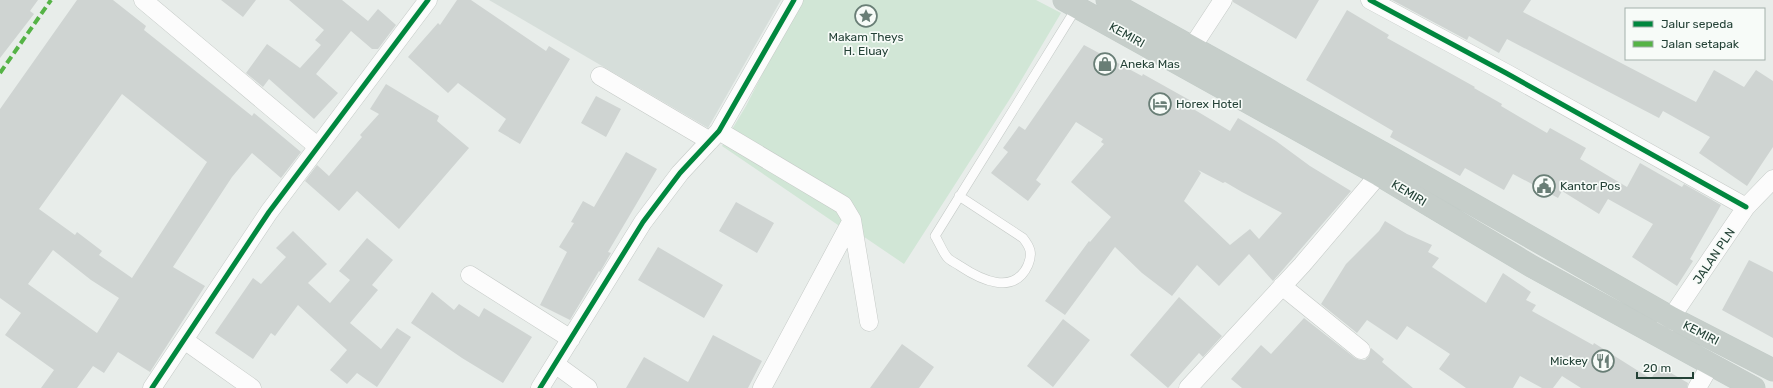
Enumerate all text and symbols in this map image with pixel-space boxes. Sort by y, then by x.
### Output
place icon: Makam Theys H. Eluay [853,3,879,29]
legend [1625,8,1765,60]
text: Jalur sepeda [1661,17,1733,31]
street label: KEMIRI [1107,20,1147,50]
place label: Makam Theys H. Eluay [828,30,904,58]
text: Jalan setapak [1661,37,1740,51]
shop icon: Aneka Mas [1092,51,1118,77]
place label: Aneka Mas [1120,57,1180,71]
hotel icon: Horex Hotel [1147,91,1173,117]
place label: Horex Hotel [1176,97,1242,111]
public building icon: Kantor Pos [1531,173,1557,199]
street label: KEMIRI [1389,177,1429,209]
place label: Kantor Pos [1560,179,1620,193]
street label: JALAN PLN [1690,225,1738,287]
street label: KEMIRI [1681,318,1721,348]
restaurant icon: Mickey [1590,348,1616,374]
place label: Mickey [1550,354,1588,368]
scale bar [1637,354,1693,380]
text: 20 m [1643,361,1671,375]

